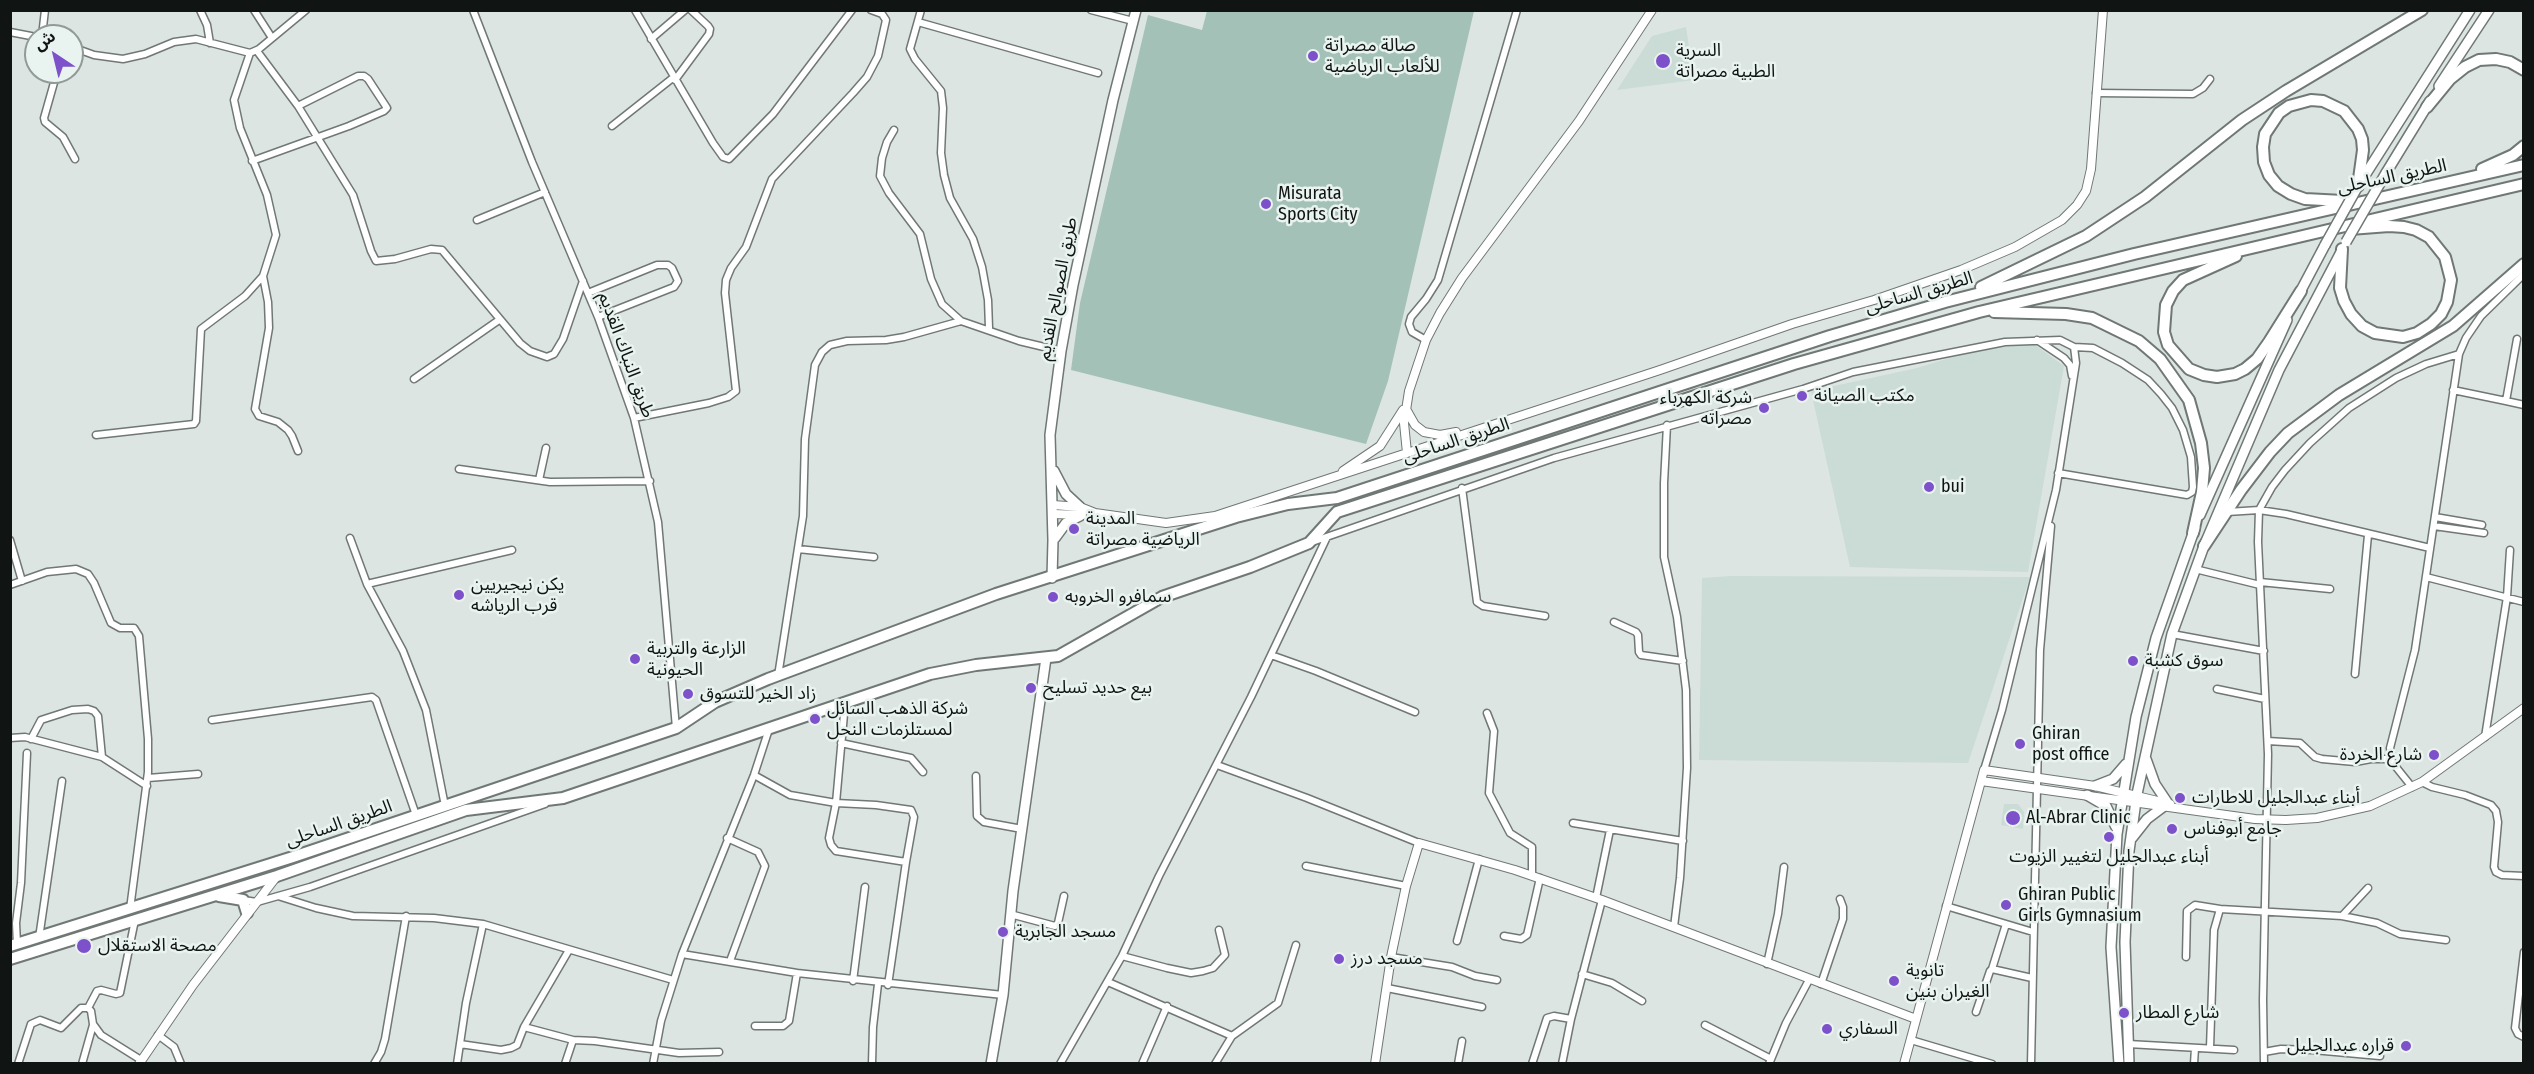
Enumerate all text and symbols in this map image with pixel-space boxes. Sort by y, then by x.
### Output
north arrow [24,24,84,84]
text: ش [30,26,59,55]
place label: صالة مصراتة للألعاب الرياضية [1325,35,1440,78]
place label: السرية الطبية مصراتة [1676,40,1775,82]
marker: صالة مصراتة للألعاب الرياضية [1306,49,1320,63]
marker: السرية الطبية مصراتة [1654,52,1672,70]
street label: الطريق الساحلى [2335,155,2449,199]
place label: Misurata Sports City [1278,183,1358,226]
marker: Misurata Sports City [1259,197,1273,211]
street label: طريق الصوالح القديم [1034,216,1082,362]
street label: الطريق الساحلى [1863,267,1975,319]
street label: طريق النباك القديم [593,289,659,421]
place label: مكتب الصيانة [1814,385,1915,407]
place label: شركة الكهرباء مصراته [1660,387,1752,430]
marker: مكتب الصيانة [1795,389,1809,403]
marker: شركة الكهرباء مصراته [1757,401,1771,415]
street label: الطريق الساحلى [1400,414,1512,468]
place label: bui [1941,476,1965,498]
marker: bui [1922,480,1936,494]
place label: المدينة الرياضية مصراتة [1086,508,1200,550]
marker: المدينة الرياضية مصراتة [1067,522,1081,536]
place label: يكن نيجيريين قرب الرياشه [471,574,564,616]
place label: سمافرو الخروبه [1065,586,1171,608]
marker: يكن نيجيريين قرب الرياشه [452,588,466,602]
marker: سمافرو الخروبه [1046,590,1060,604]
place label: الزارعة والتربية الحيونية [647,638,746,680]
place label: سوق كشبة [2145,650,2223,672]
marker: الزارعة والتربية الحيونية [628,652,642,666]
marker: سوق كشبة [2126,654,2140,668]
place label: بيع حديد تسليح [1043,677,1152,699]
marker: بيع حديد تسليح [1024,681,1038,695]
place label: زاد الخير للتسوق [700,683,816,705]
marker: زاد الخير للتسوق [681,687,695,701]
place label: شركة الذهب السائل لمستلزمات النحل [827,698,968,740]
marker: شركة الذهب السائل لمستلزمات النحل [808,712,822,726]
place label: Ghiran post office [2032,723,2109,766]
marker: Ghiran post office [2013,737,2027,751]
place label: شارع الخردة [2340,744,2422,766]
marker: شارع الخردة [2427,748,2441,762]
place label: أبناء عبدالجليل للاطارات [2192,787,2360,809]
marker: أبناء عبدالجليل للاطارات [2173,791,2187,805]
street label: الطريق الساحلى [283,796,395,852]
place label: Al-Abrar Clinic [2026,807,2131,829]
marker: Al-Abrar Clinic [2004,809,2022,827]
place label: جامع أبوفناس [2184,818,2282,840]
marker: جامع أبوفناس [2165,822,2179,836]
marker: أبناء عبدالجليل لتغيير الزيوت [2102,830,2116,844]
place label: أبناء عبدالجليل لتغيير الزيوت [2009,846,2209,868]
place label: Ghiran Public Girls Gymnasium [2018,884,2142,926]
marker: Ghiran Public Girls Gymnasium [1999,898,2013,912]
place label: مسجد الجابرية [1015,921,1116,943]
marker: مسجد الجابرية [996,925,1010,939]
place label: مصحة الاستقلال [98,935,217,957]
marker: مصحة الاستقلال [75,937,93,955]
place label: مسجد درز [1351,948,1423,970]
marker: مسجد درز [1332,952,1346,966]
place label: تانوية الغيران بنين [1906,960,1989,1002]
marker: تانوية الغيران بنين [1887,974,1901,988]
place label: شارع المطار [2136,1002,2219,1024]
marker: شارع المطار [2117,1006,2131,1020]
place label: السفاري [1839,1018,1898,1040]
marker: السفاري [1820,1022,1834,1036]
place label: قراره عبدالجليل [2287,1035,2394,1057]
marker: قراره عبدالجليل [2399,1039,2413,1053]

